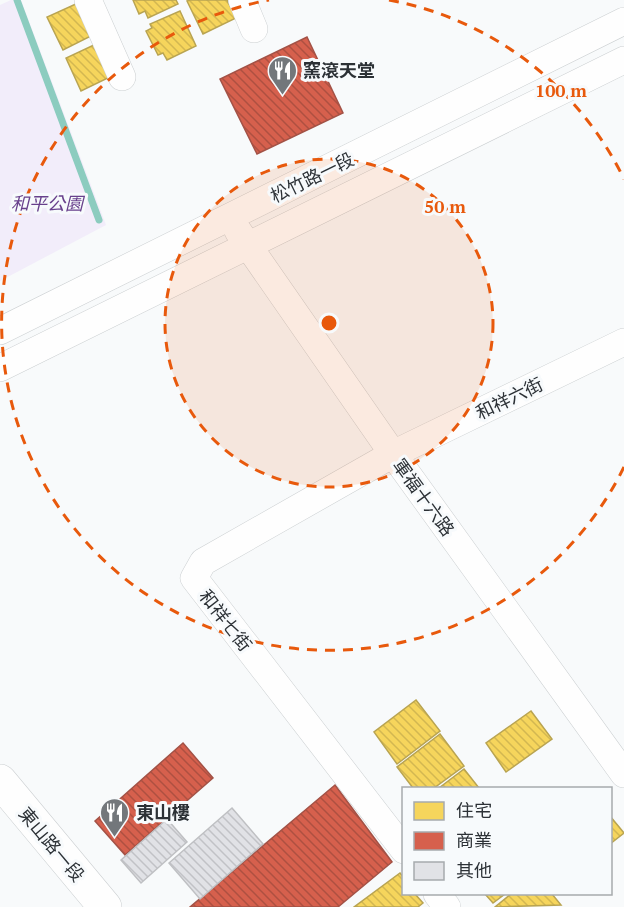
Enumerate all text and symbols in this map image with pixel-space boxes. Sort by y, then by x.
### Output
restaurant icon: 窯滾天堂 [266,54,298,96]
place label: 窯滾天堂 [303,58,375,82]
text: 100 m [535,78,587,102]
street label: 松竹路一段 [266,146,358,208]
park label: 和平公園 [11,191,86,215]
text: 50 m [424,194,466,218]
centre of rings [319,313,339,333]
street label: 和祥六街 [471,371,547,425]
street label: 軍福十六路 [388,454,460,540]
street label: 和祥七街 [194,584,258,656]
legend [402,787,612,895]
restaurant icon: 東山樓 [99,796,131,838]
text: 住宅 [456,798,492,822]
place label: 東山樓 [136,800,190,824]
street label: 東山路一段 [14,802,90,886]
text: 商業 [456,828,492,852]
text: 其他 [456,858,492,882]

